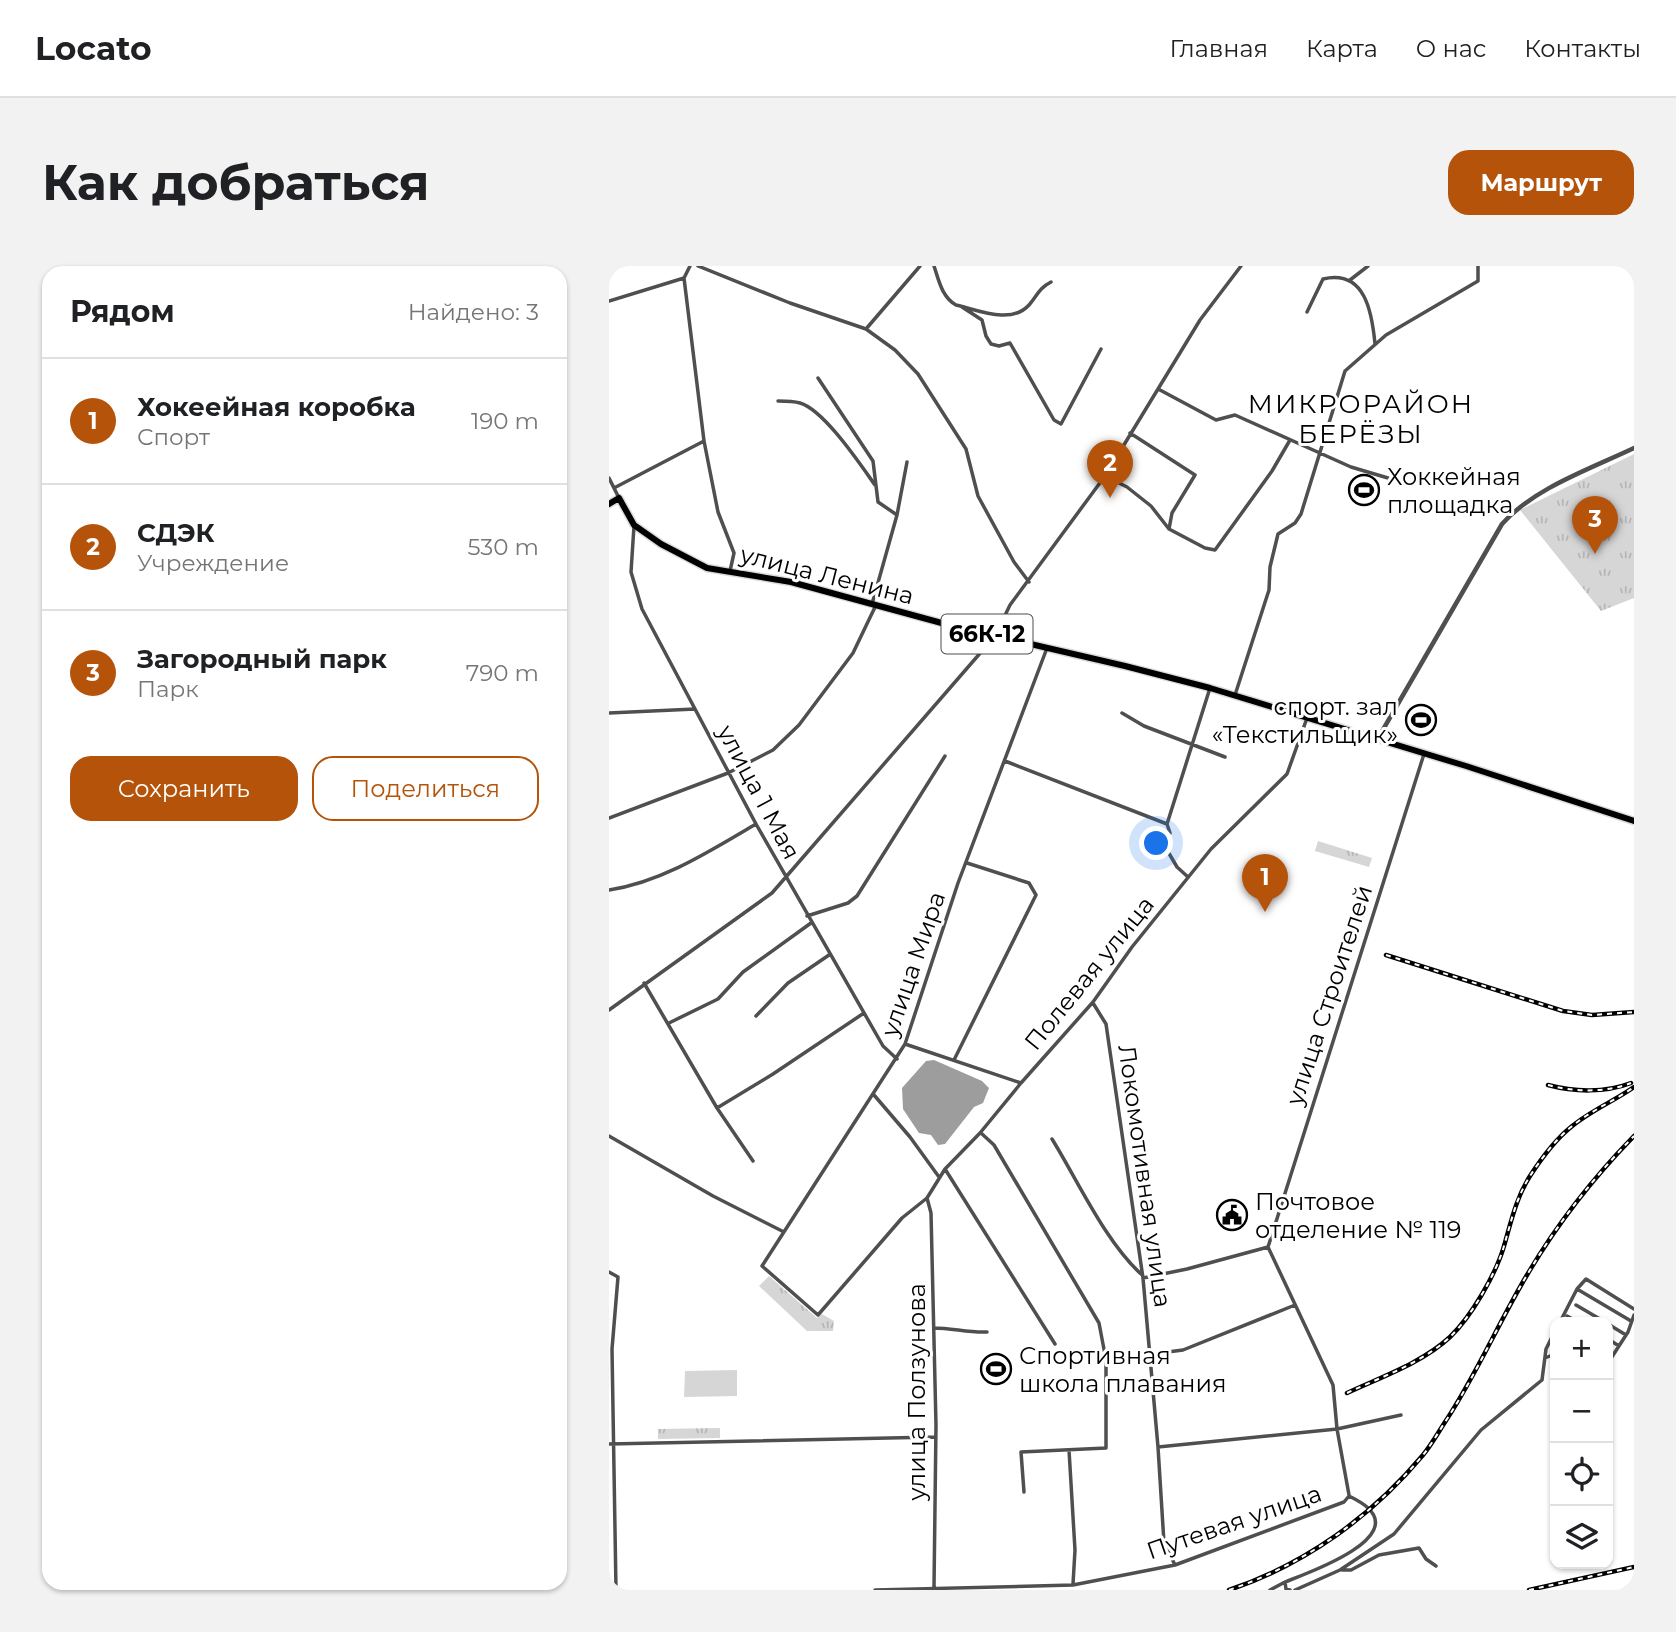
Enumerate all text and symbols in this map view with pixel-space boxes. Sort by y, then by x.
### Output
text: Locato [35,28,152,68]
text: Главная [1170,34,1268,63]
text: Карта [1306,34,1378,63]
text: О нас [1416,34,1486,63]
text: Контакты [1524,34,1641,63]
button: Маршрут [1448,150,1634,215]
text: Как добраться [42,153,430,212]
text: Рядом [70,293,175,330]
text: Найдено: 3 [408,298,539,326]
district label: МИКРОРАЙОН БЕРЁЗЫ [1248,388,1474,450]
text: Хокеейная коробка [137,391,416,423]
text: 1 [88,407,98,435]
text: 190 m [471,407,539,435]
text: Спорт [137,423,210,451]
pin: 2 [1087,440,1133,498]
place label: Хоккейная площадка [1387,462,1521,519]
sports icon: Хоккейная площадка [1347,473,1381,507]
pin: 3 [1572,496,1618,554]
text: СДЭК [137,517,215,549]
text: 2 [86,533,100,561]
text: 530 m [467,533,539,561]
street label: улица Ленина [736,539,917,611]
text: Учреждение [137,549,289,577]
road number: 66К-12 [941,614,1033,654]
text: Загородный парк [137,643,387,675]
text: 3 [86,659,100,687]
text: 790 m [466,659,539,687]
text: Парк [137,675,199,703]
place label: спорт. зал «Текстильщик» [1212,692,1398,749]
sports icon: спорт. зал «Текстильщик» [1404,703,1438,737]
street label: улица 1 Мая [711,719,807,864]
button: Сохранить [70,756,298,821]
button: Поделиться [312,756,539,821]
your location [1139,826,1173,860]
pin: 1 [1242,854,1288,912]
street label: улица Строителей [1279,881,1378,1110]
street label: улица Мира [874,888,951,1041]
street label: Полевая улица [1018,890,1160,1056]
street label: Локомотивная улица [1112,1043,1178,1309]
place label: Почтовое отделение № 119 [1255,1187,1461,1244]
public building icon: Почтовое отделение № 119 [1215,1198,1249,1232]
street label: улица Ползунова [902,1283,931,1502]
map controls [1550,1317,1613,1569]
button: + [1550,1317,1613,1380]
place label: Спортивная школа плавания [1019,1341,1227,1398]
sports icon: Спортивная школа плавания [979,1352,1013,1386]
button: − [1550,1380,1613,1443]
button: locate [1550,1443,1613,1506]
street label: Путевая улица [1143,1478,1325,1566]
button: layers [1550,1506,1613,1569]

